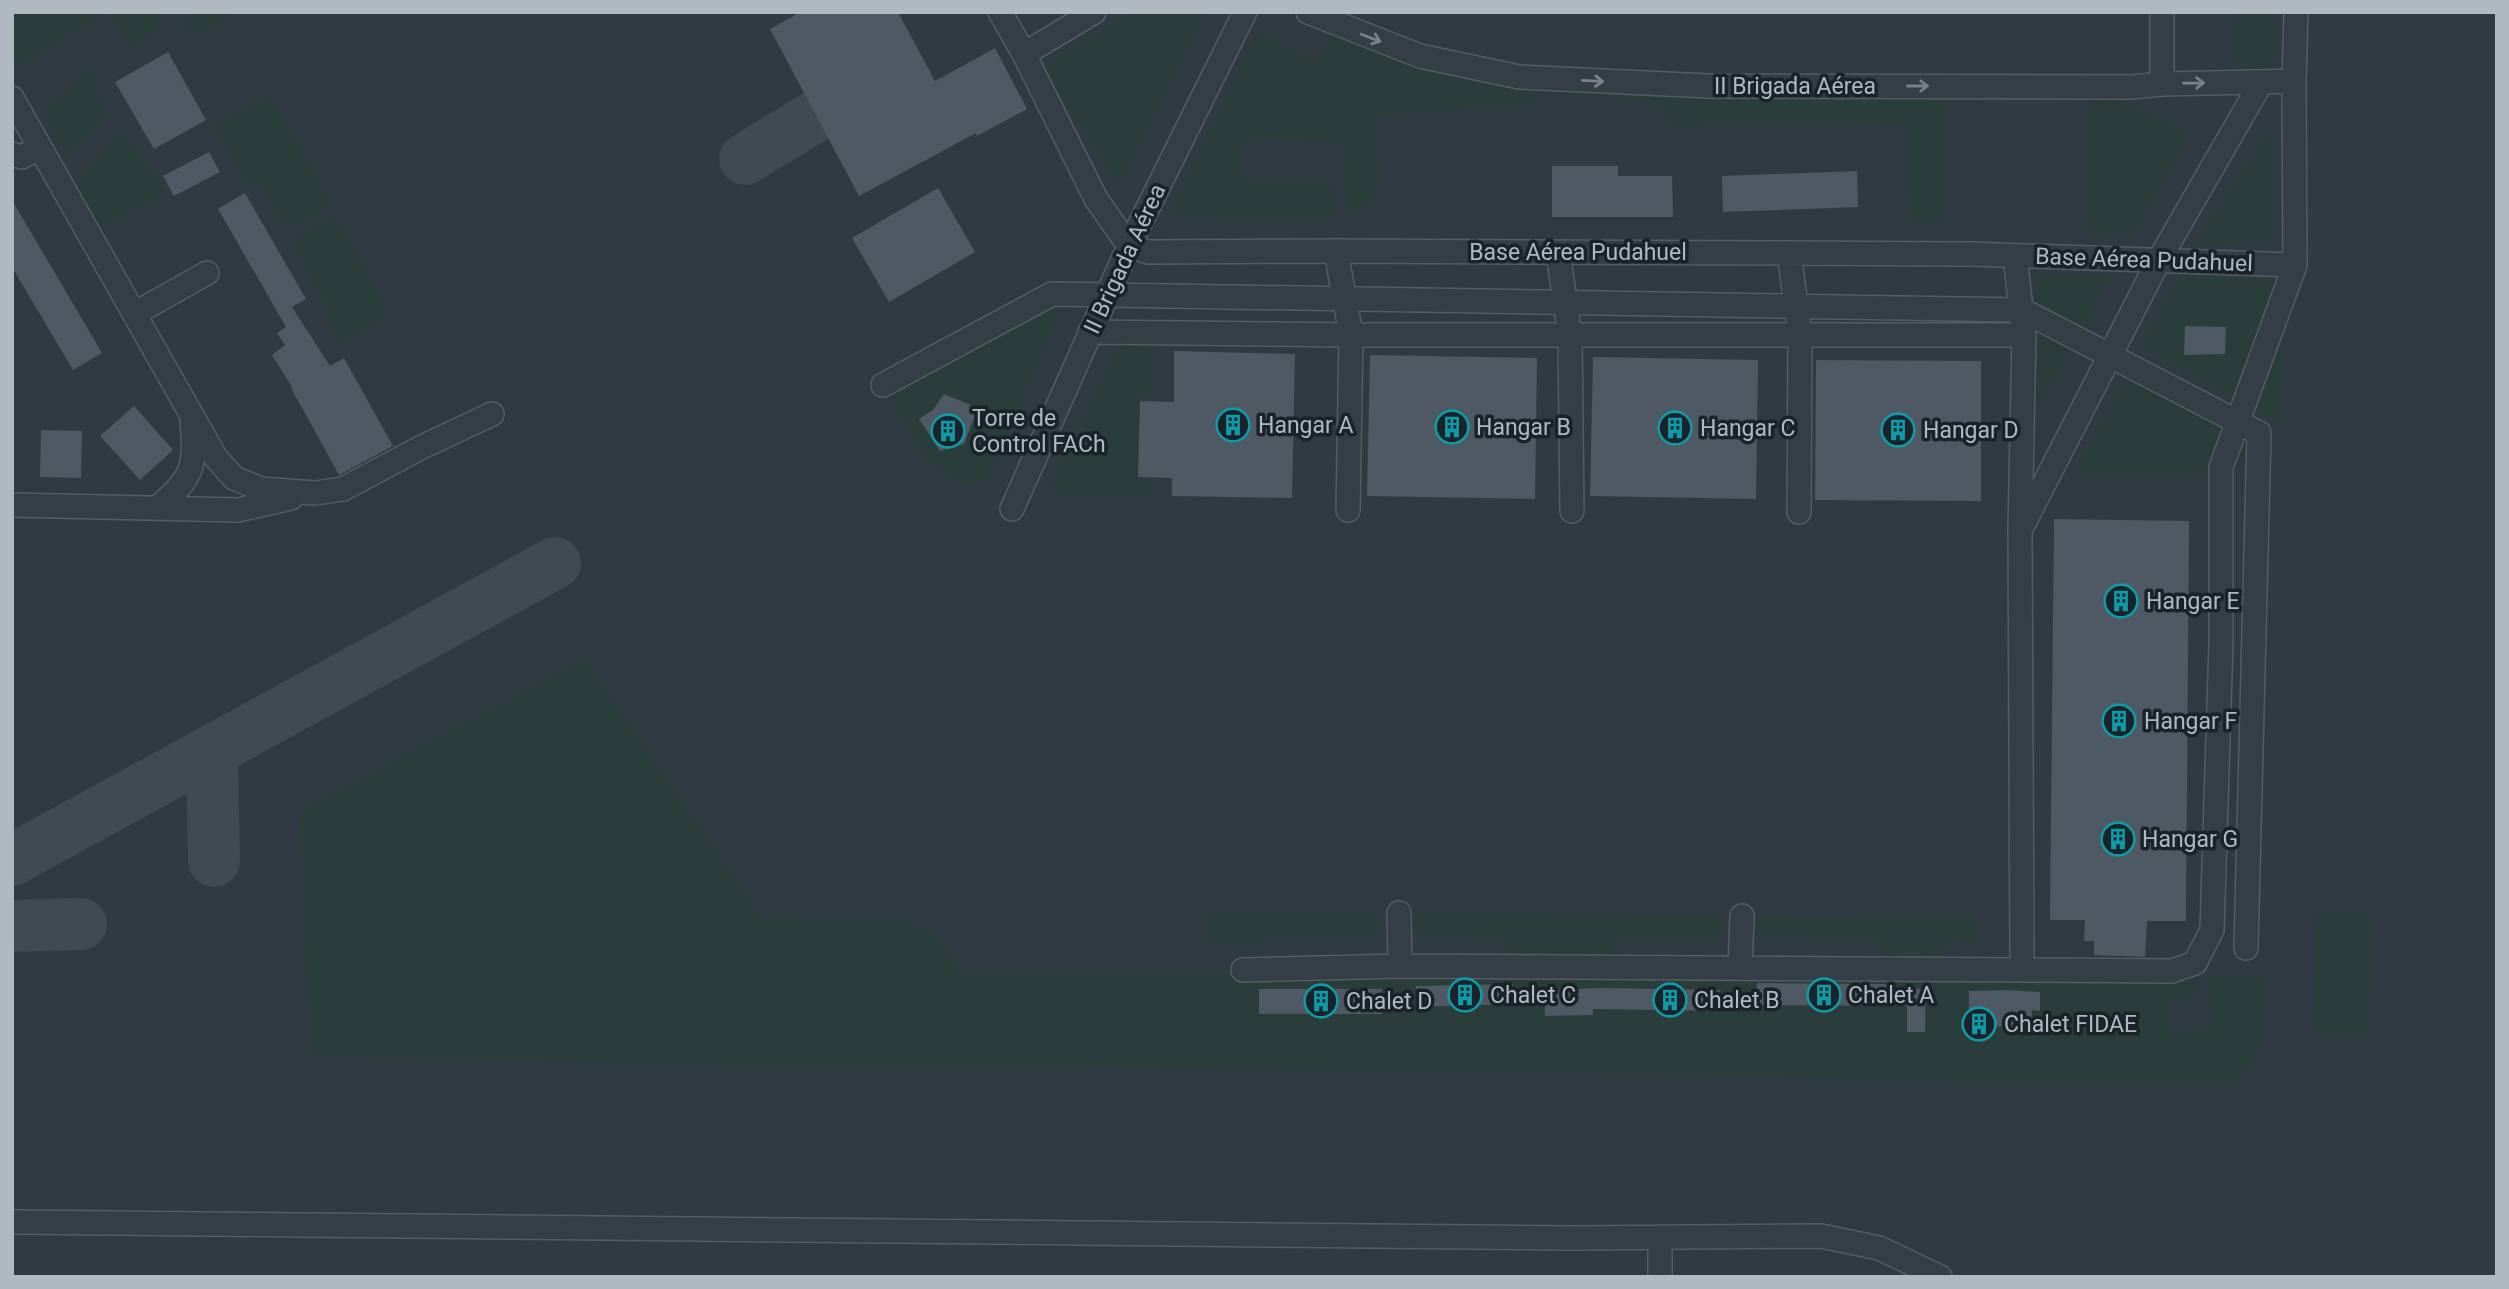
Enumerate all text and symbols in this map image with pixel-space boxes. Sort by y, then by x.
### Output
one-way arrow [1359,33,1381,45]
street label: II Brigada Aérea [1714,73,1876,100]
one-way arrow [1581,74,1604,87]
one-way arrow [2183,76,2206,90]
one-way arrow [1906,79,1929,93]
street label: II Brigada Aérea [1079,180,1171,338]
street label: Base Aérea Pudahuel [1469,239,1687,266]
street label: Base Aérea Pudahuel [2035,243,2253,277]
place label: Torre de Control FACh [972,405,1106,458]
building icon: Hangar A [1214,406,1252,444]
building icon: Hangar B [1433,408,1471,446]
building icon: Hangar C [1656,409,1694,447]
building icon: Hangar D [1879,411,1917,449]
building icon: Torre de Control FACh [929,412,967,450]
place label: Hangar A [1258,412,1354,439]
place label: Hangar B [1476,414,1571,441]
place label: Hangar C [1700,415,1796,442]
place label: Hangar D [1923,417,2019,444]
building icon: Hangar E [2102,582,2140,620]
place label: Hangar E [2146,588,2240,615]
building icon: Hangar F [2100,702,2138,740]
place label: Hangar F [2144,708,2238,735]
building icon: Hangar G [2099,820,2137,858]
place label: Hangar G [2142,826,2238,853]
building icon: Chalet C [1446,976,1484,1014]
building icon: Chalet A [1805,976,1843,1014]
building icon: Chalet B [1651,981,1689,1019]
building icon: Chalet D [1302,982,1340,1020]
place label: Chalet C [1490,982,1576,1009]
place label: Chalet A [1848,982,1934,1009]
place label: Chalet B [1694,987,1780,1014]
place label: Chalet D [1346,988,1432,1015]
building icon: Chalet FIDAE [1960,1005,1998,1043]
place label: Chalet FIDAE [2004,1011,2137,1038]

